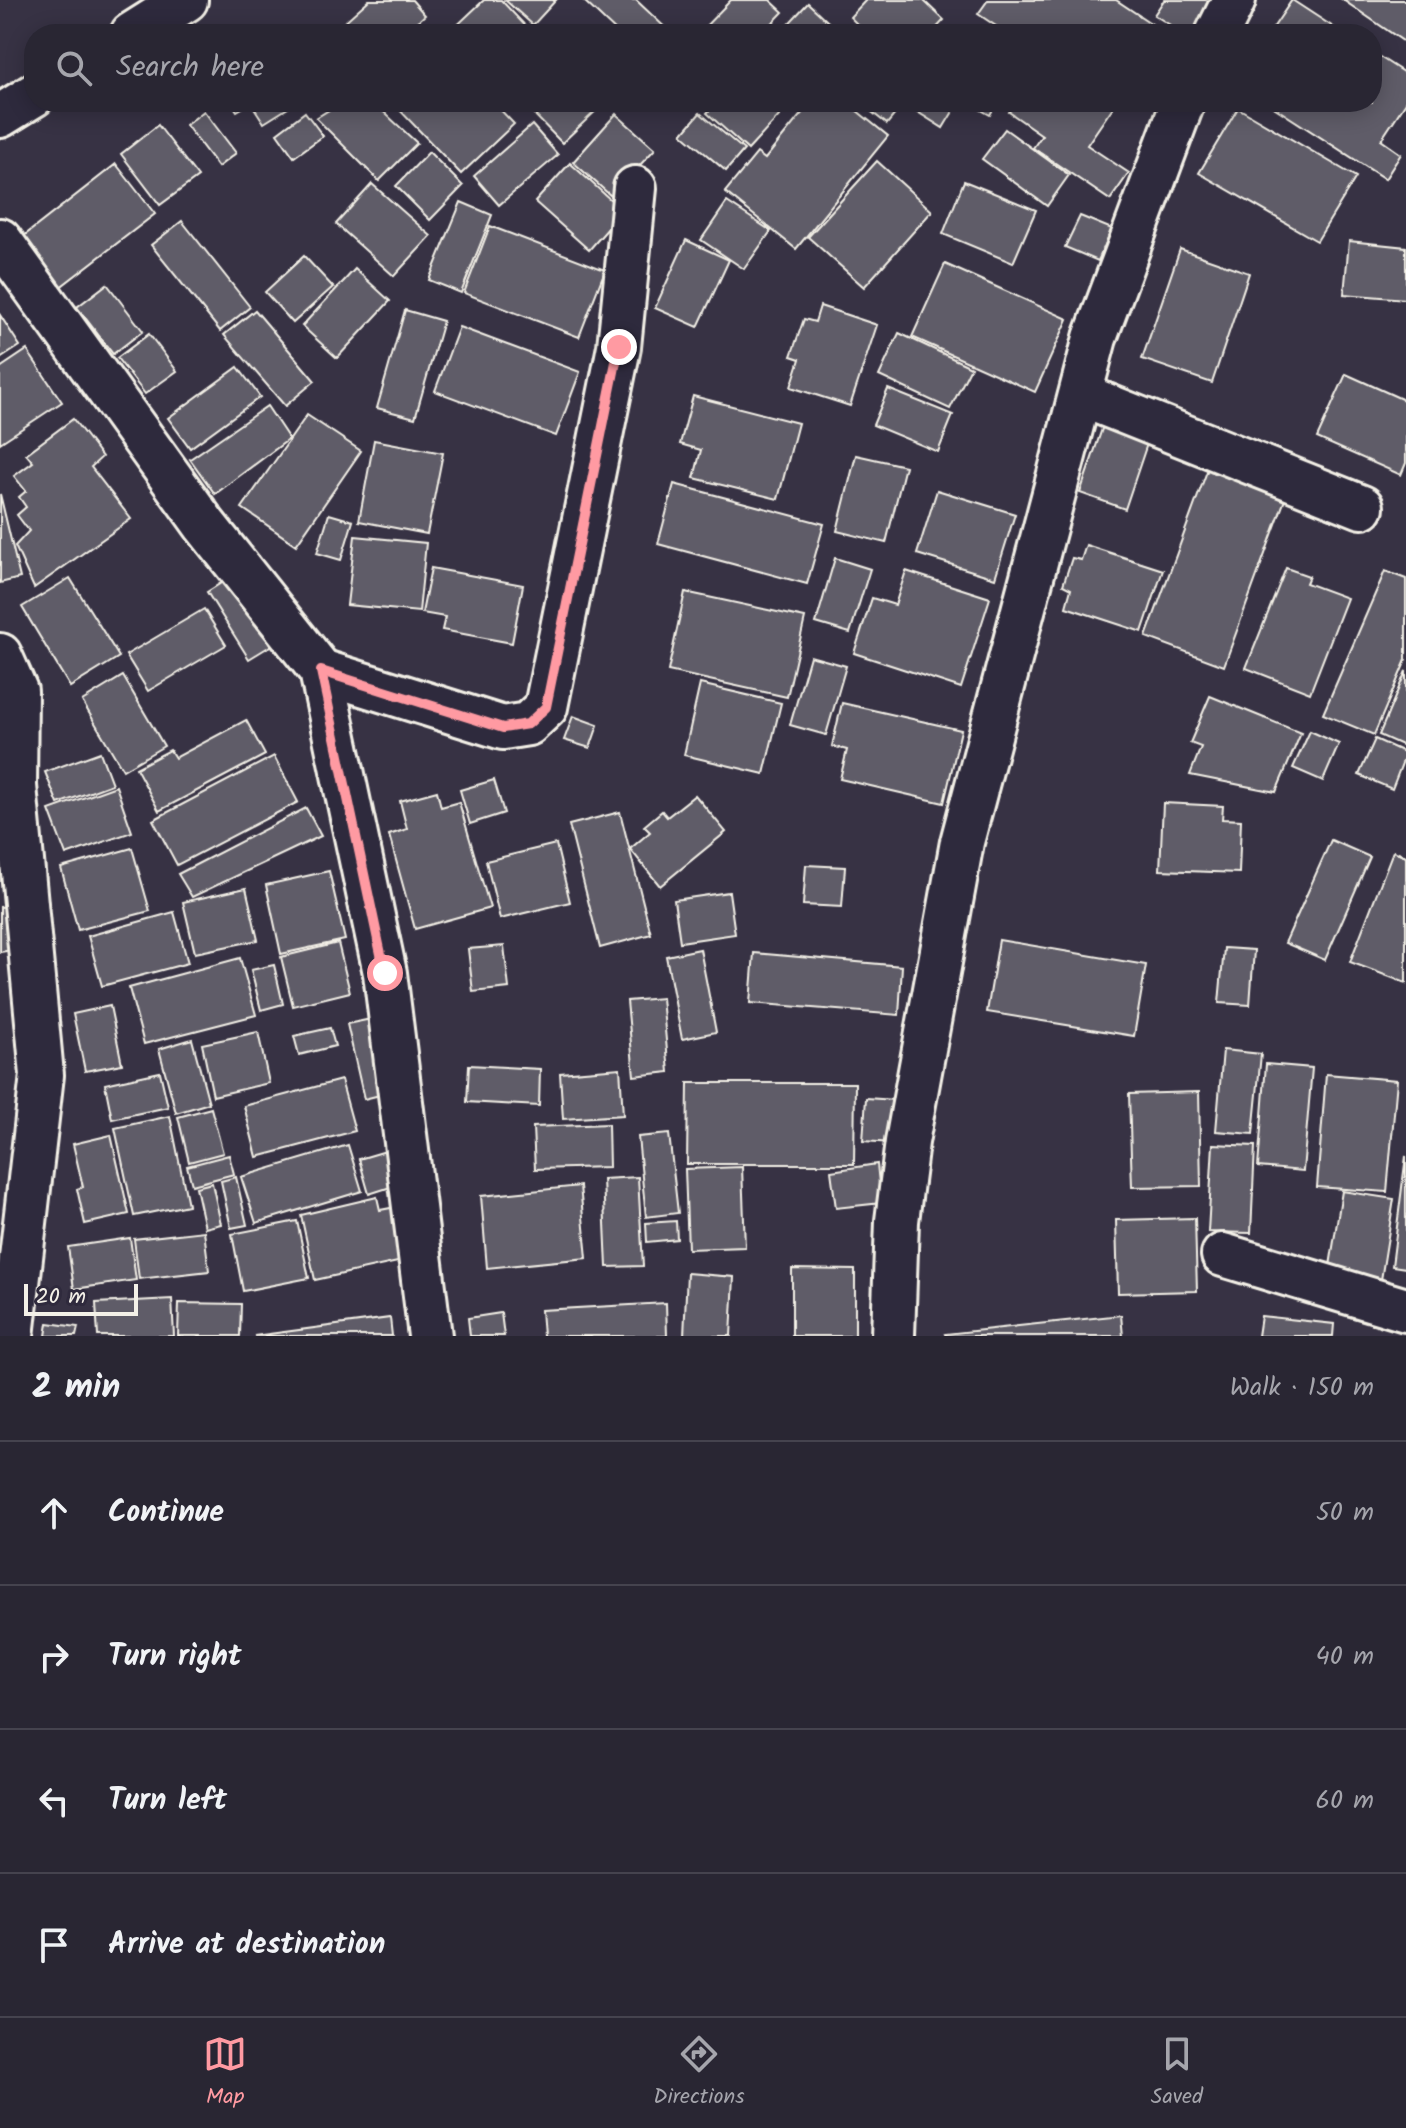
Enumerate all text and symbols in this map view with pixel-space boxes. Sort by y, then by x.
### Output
search box [24,24,1382,112]
text: Search here [116,44,264,92]
icon: search [52,46,96,90]
route end [601,329,637,365]
route start [367,955,403,991]
scale bar [24,1280,138,1316]
text: 20 m [36,1280,86,1315]
text: 2 min [32,1361,120,1415]
text: Walk · 150 m [1230,1367,1374,1409]
text: Continue [108,1489,224,1537]
icon: ahead [32,1491,76,1535]
text: 50 m [1316,1492,1374,1534]
text: Turn right [108,1633,241,1681]
icon: right [32,1635,76,1679]
text: 40 m [1316,1636,1374,1678]
text: Turn left [108,1777,227,1825]
icon: left [32,1779,76,1823]
text: 60 m [1315,1780,1374,1822]
text: Arrive at destination [108,1921,385,1969]
icon: arrive [32,1923,76,1967]
tab: Map [203,2032,247,2115]
tab: Directions [653,2032,745,2115]
tab: Saved [1151,2032,1203,2115]

